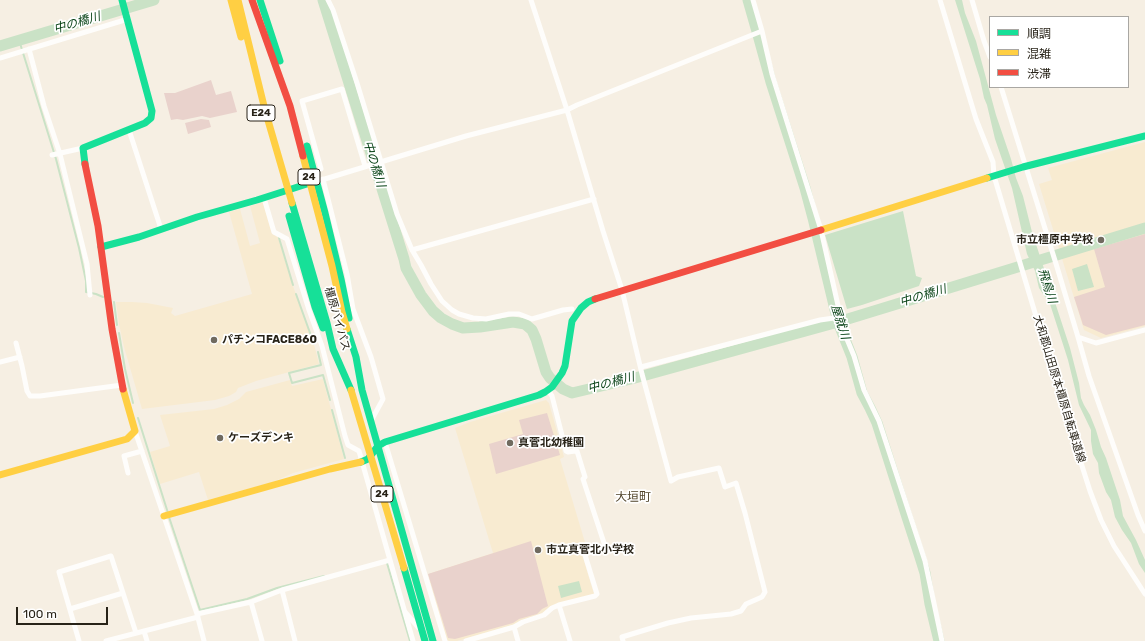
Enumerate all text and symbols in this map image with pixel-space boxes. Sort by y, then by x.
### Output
water label: 中の橋川 [52,9,102,37]
legend [989,16,1129,88]
text: 順調 [1027,27,1051,41]
text: 混雑 [1027,47,1051,61]
text: 渋滞 [1027,67,1051,81]
road number: E24 [247,105,275,121]
water label: 中の橋川 [360,139,388,189]
road number: 24 [298,169,320,185]
place label: 市立橿原中学校 [1016,233,1093,247]
marker: 市立橿原中学校 [1096,235,1106,245]
water label: 飛鳥川 [1035,267,1059,305]
water label: 中の橋川 [898,282,948,310]
street label: 橿原バイパス [322,285,352,353]
water label: 屋就川 [828,303,852,341]
street label: 大和郡山田原本橿原自転車道線 [1030,313,1088,465]
place label: パチンコFACE860 [222,333,317,347]
marker: パチンコFACE860 [209,335,219,345]
water label: 中の橋川 [586,370,636,396]
place label: ケーズデンキ [228,431,294,445]
marker: ケーズデンキ [215,433,225,443]
place label: 真菅北幼稚園 [518,436,584,450]
marker: 真菅北幼稚園 [505,438,515,448]
road number: 24 [371,486,393,502]
district label: 大垣町 [615,491,651,505]
place label: 市立真菅北小学校 [546,543,634,557]
marker: 市立真菅北小学校 [533,545,543,555]
scale bar [18,599,110,625]
text: 100 m [23,607,57,621]

